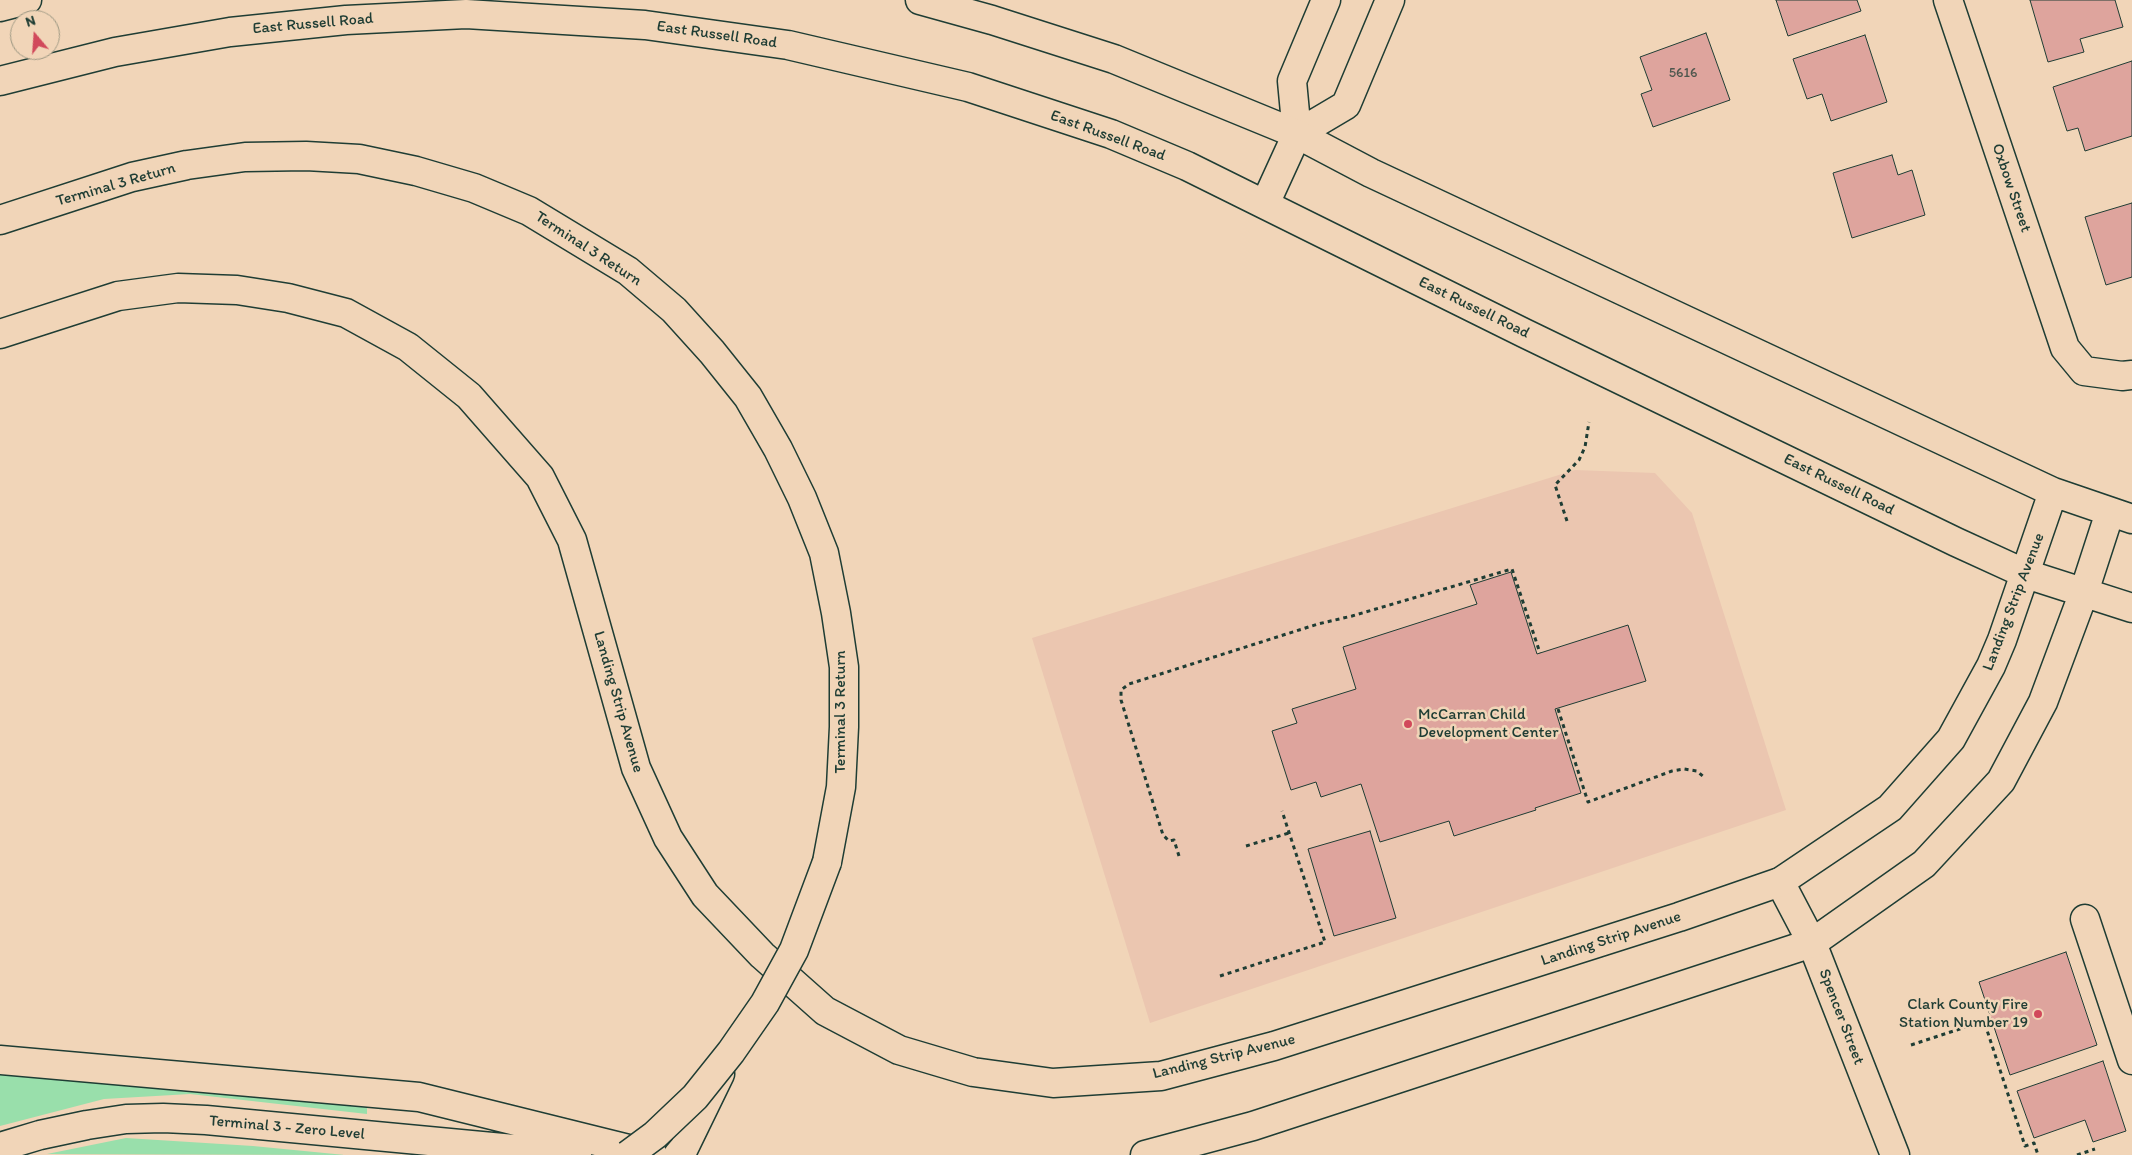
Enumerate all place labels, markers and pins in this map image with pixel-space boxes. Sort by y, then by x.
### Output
place label: McCarran Child Development Center [1418,705,1558,743]
marker: McCarran Child Development Center [1402,718,1414,730]
place label: Clark County Fire Station Number 19 [1899,995,2028,1033]
marker: Clark County Fire Station Number 19 [2032,1008,2044,1020]

